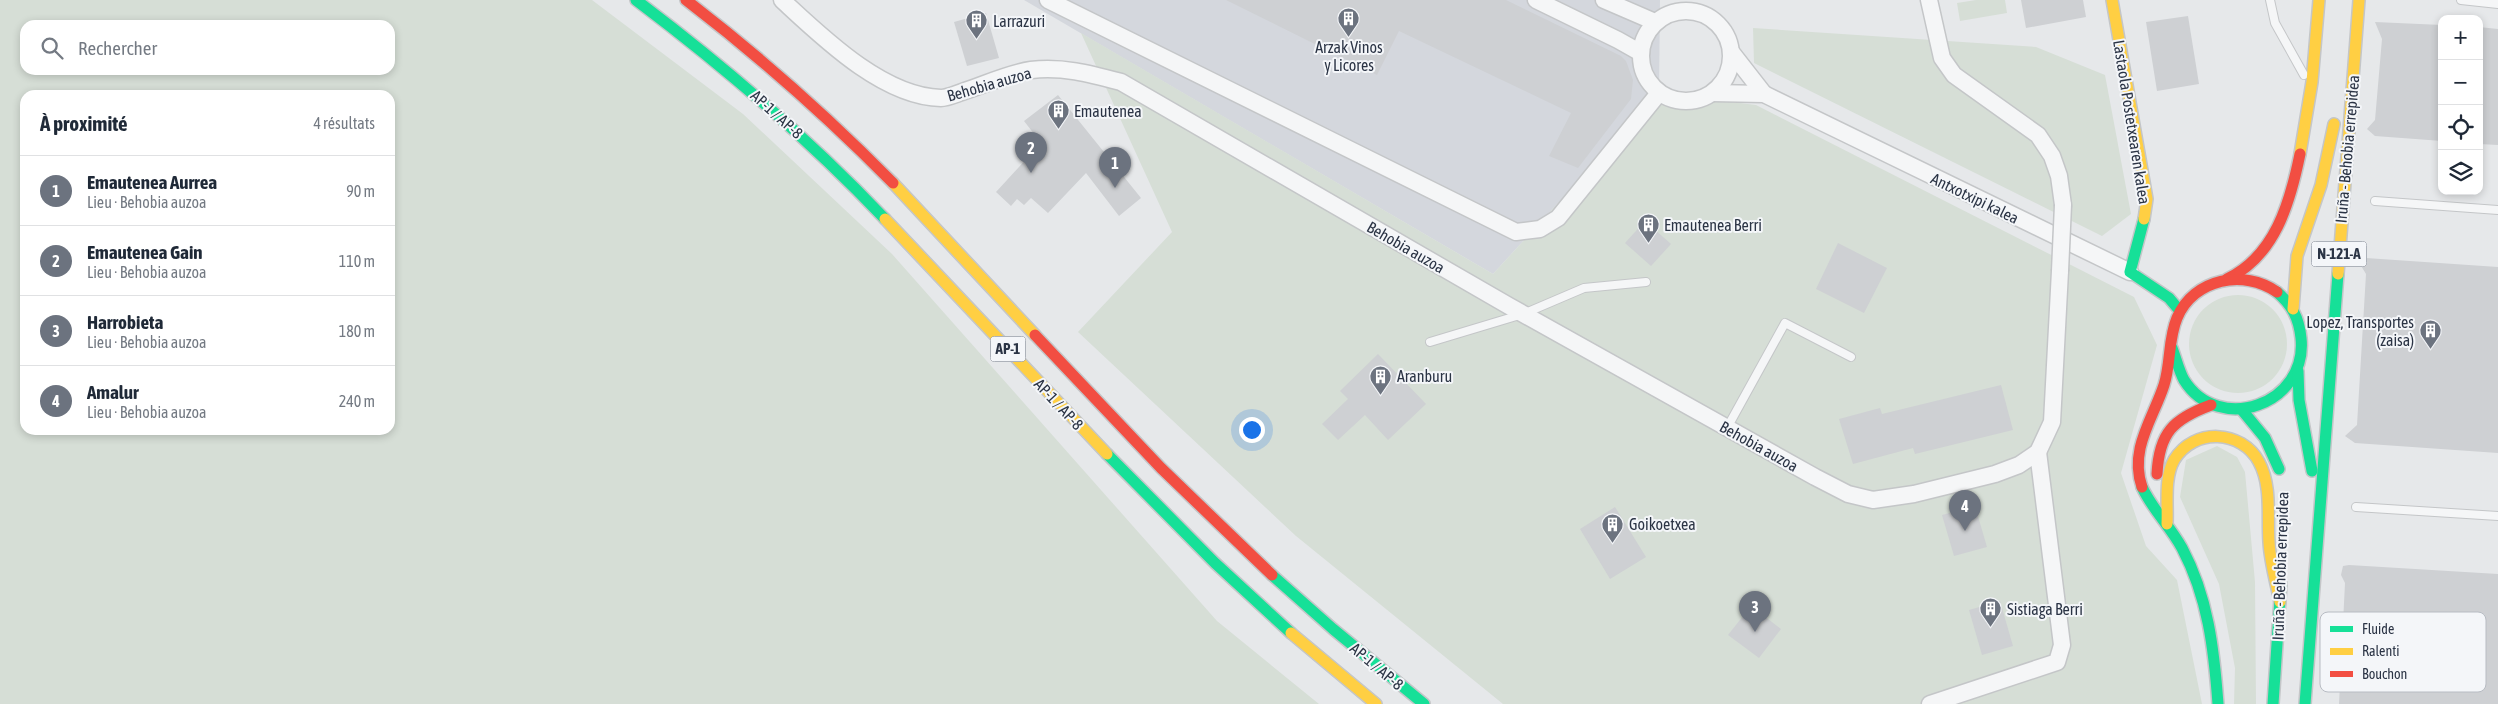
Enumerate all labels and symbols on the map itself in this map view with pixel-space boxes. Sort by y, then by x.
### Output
building icon: Arzak Vinos y Licores [1337,6,1361,37]
building icon: Larrazuri [965,9,989,40]
place label: Larrazuri [993,12,1045,30]
place label: Arzak Vinos y Licores [1315,38,1383,75]
street label: Lastaola Postetxearen kalea [2110,39,2154,205]
street label: Behobia auzoa [945,63,1033,105]
street label: Iruña - Behobia errepidea [2332,74,2363,224]
street label: AP-1 / AP-8 [747,86,807,142]
building icon: Emautenea [1046,99,1070,130]
place label: Emautenea [1074,102,1142,120]
pin: 2 [1015,132,1047,173]
pin: 1 [1099,147,1131,188]
street label: Antxotxipi kalea [1928,169,2022,228]
building icon: Emautenea Berri [1636,213,1660,244]
place label: Emautenea Berri [1664,216,1762,234]
street label: Behobia auzoa [1364,218,1448,276]
road number: N-121-A [2312,242,2366,266]
place label: Lopez, Transportes (zaisa) [2306,313,2414,350]
building icon: Lopez, Transportes (zaisa) [2418,319,2442,350]
road number: AP-1 [990,336,1026,362]
building icon: Aranburu [1369,364,1393,395]
place label: Aranburu [1397,367,1452,385]
street label: AP-1 / AP-8 [1031,375,1087,433]
your location [1239,417,1265,443]
street label: Behobia auzoa [1717,417,1801,475]
pin: 4 [1949,490,1981,531]
street label: Iruña - Behobia errepidea [2268,491,2293,641]
building icon: Goikoetxea [1601,512,1625,543]
place label: Goikoetxea [1629,515,1696,533]
pin: 3 [1739,591,1771,632]
building icon: Sistiaga Berri [1979,597,2003,628]
place label: Sistiaga Berri [2007,600,2083,619]
legend [2320,612,2486,692]
text: Fluide [2362,621,2394,637]
street label: AP-1 / AP-8 [1347,639,1407,693]
text: Ralenti [2362,643,2399,659]
text: Bouchon [2362,666,2407,682]

